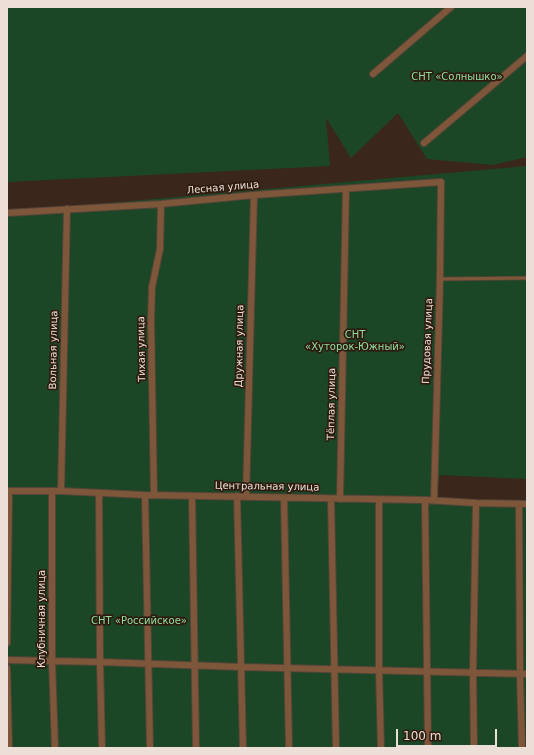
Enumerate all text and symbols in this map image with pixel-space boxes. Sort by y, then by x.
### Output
park label: СНТ «Солнышко» [411,71,503,83]
street label: Лесная улица [186,179,260,197]
street label: Прудовая улица [421,298,435,384]
street label: Дружная улица [233,305,247,387]
street label: Вольная улица [47,310,61,390]
street label: Тихая улица [135,316,149,382]
park label: СНТ «Хуторок-Южный» [305,329,405,352]
street label: Тёплая улица [325,368,339,440]
street label: Центральная улица [215,480,319,494]
street label: Клубничная улица [36,570,48,668]
park label: СНТ «Российское» [91,615,187,627]
scale bar [398,721,499,747]
text: 100 m [403,729,441,743]

